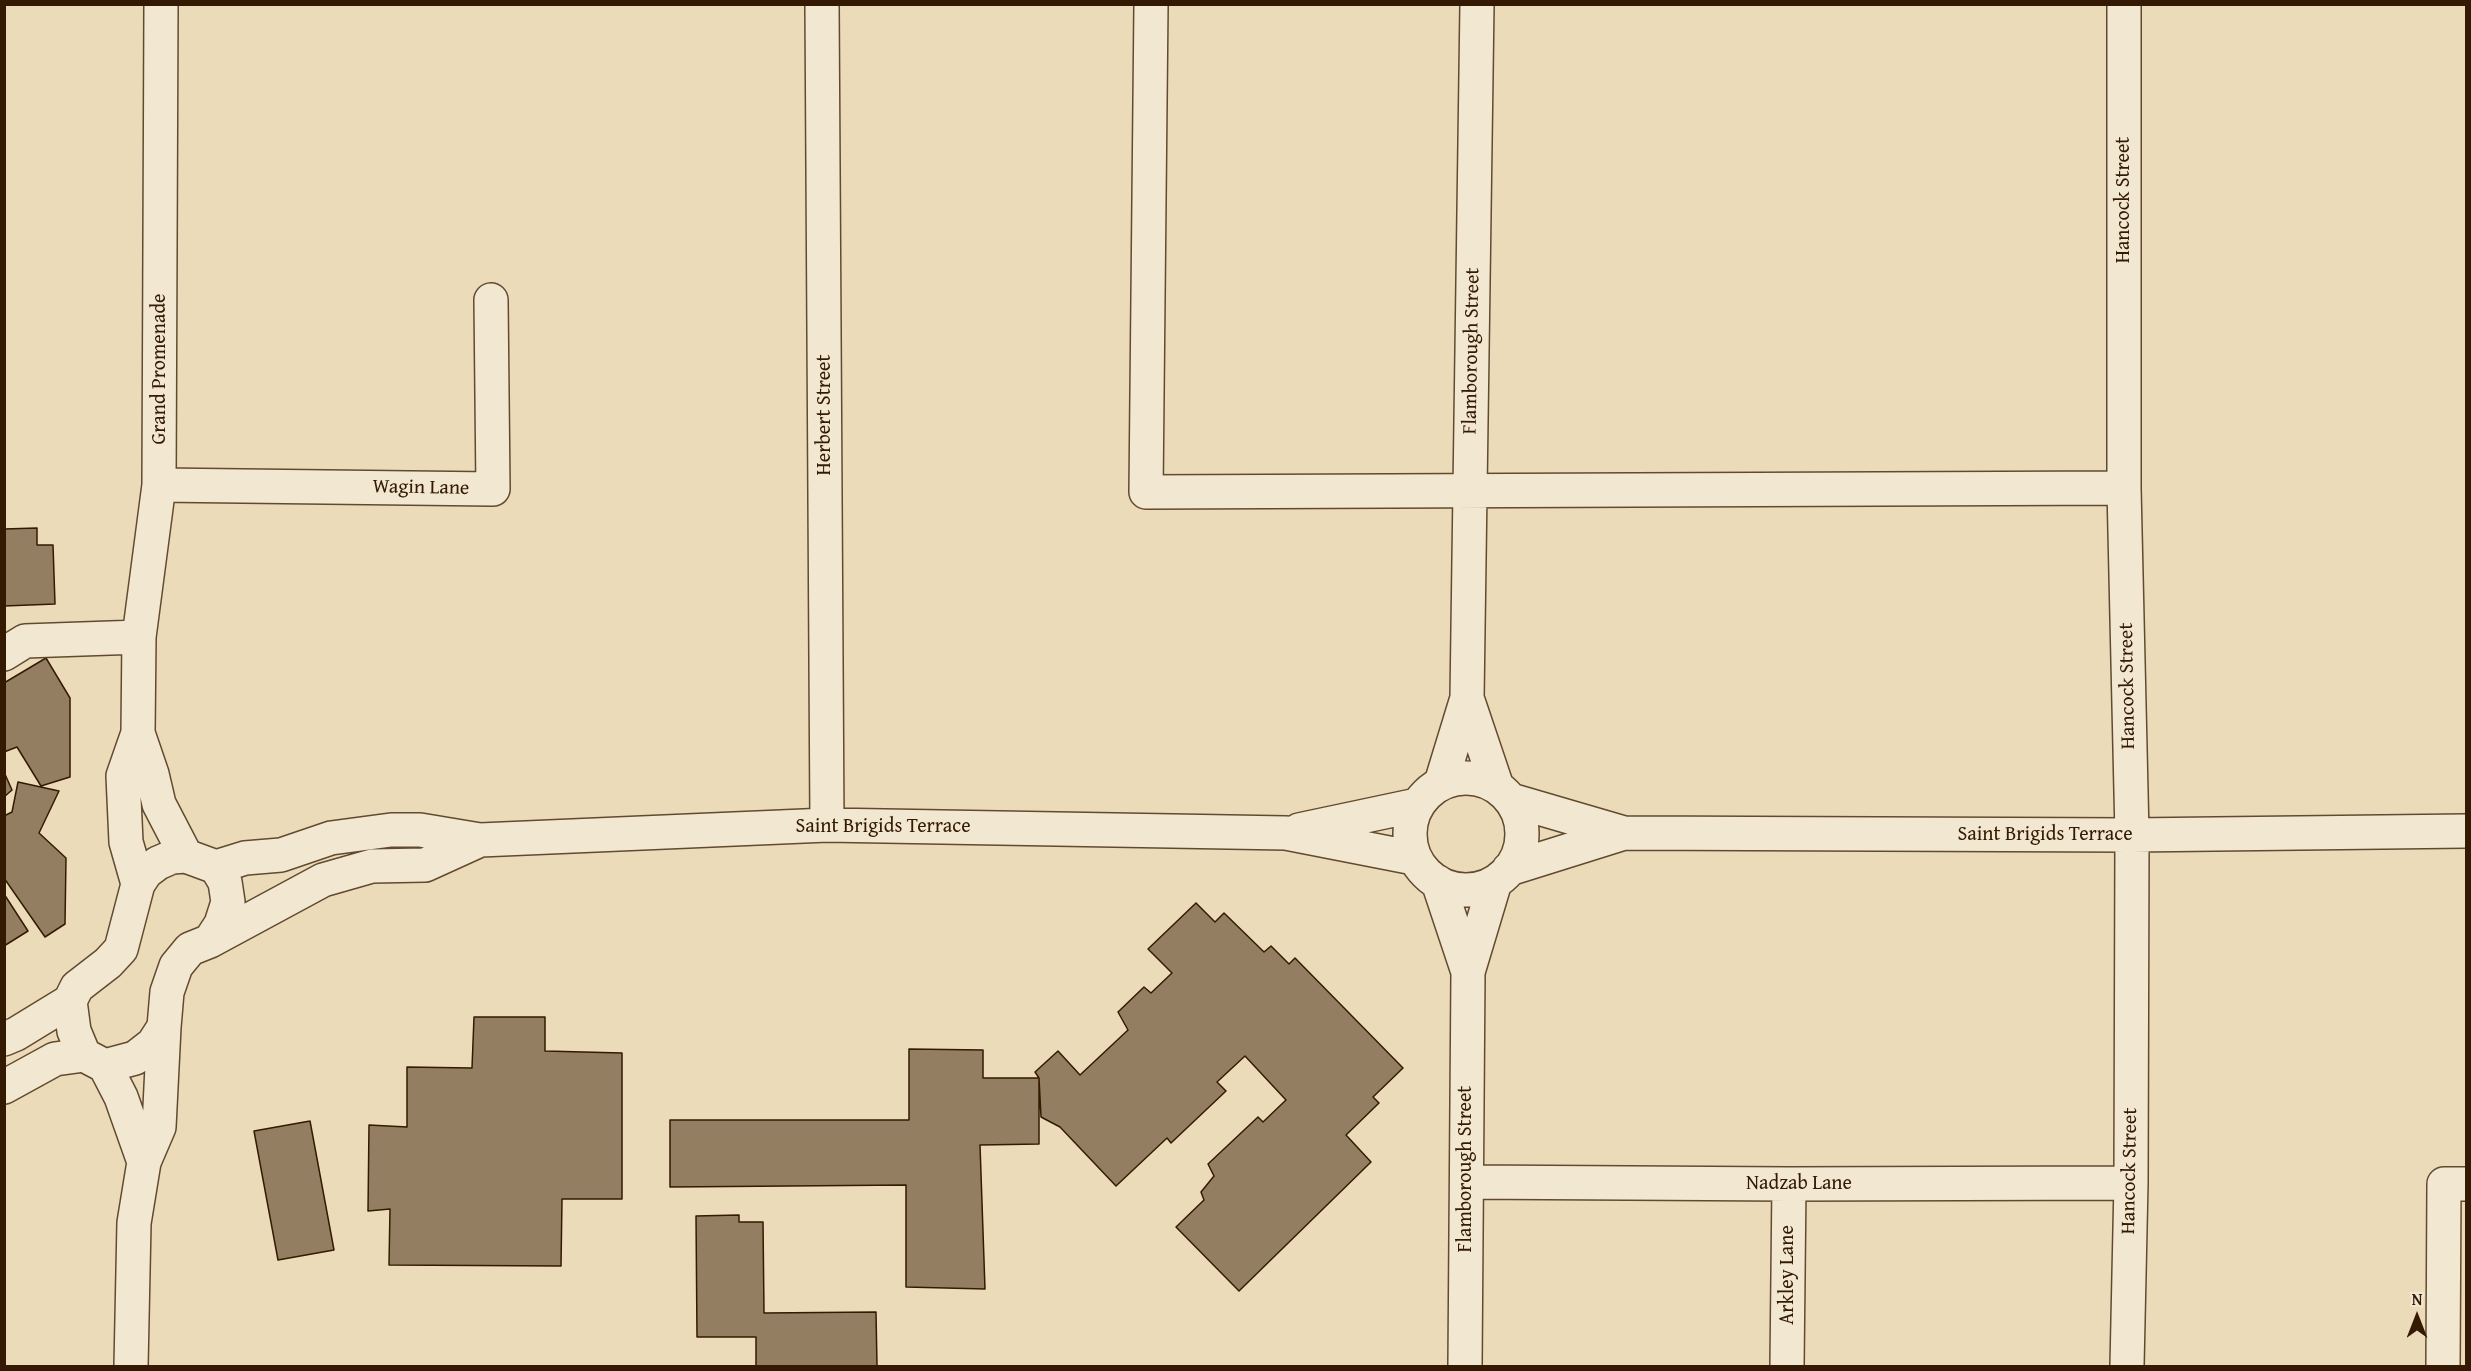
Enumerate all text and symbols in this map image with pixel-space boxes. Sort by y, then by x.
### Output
street label: Hancock Street [2112,137,2136,263]
street label: Flamborough Street [1459,267,1485,435]
street label: Grand Promenade [148,294,172,444]
street label: Herbert Street [813,355,837,475]
street label: Wagin Lane [372,475,470,501]
street label: Hancock Street [2115,622,2141,750]
street label: Saint Brigids Terrace [795,815,971,839]
street label: Saint Brigids Terrace [1957,823,2133,847]
street label: Flamborough Street [1454,1086,1478,1252]
street label: Hancock Street [2117,1107,2143,1235]
street label: Nadzab Lane [1746,1172,1852,1196]
street label: Arkley Lane [1776,1225,1800,1325]
north arrow [2387,1287,2447,1347]
text: N [2412,1287,2422,1311]

